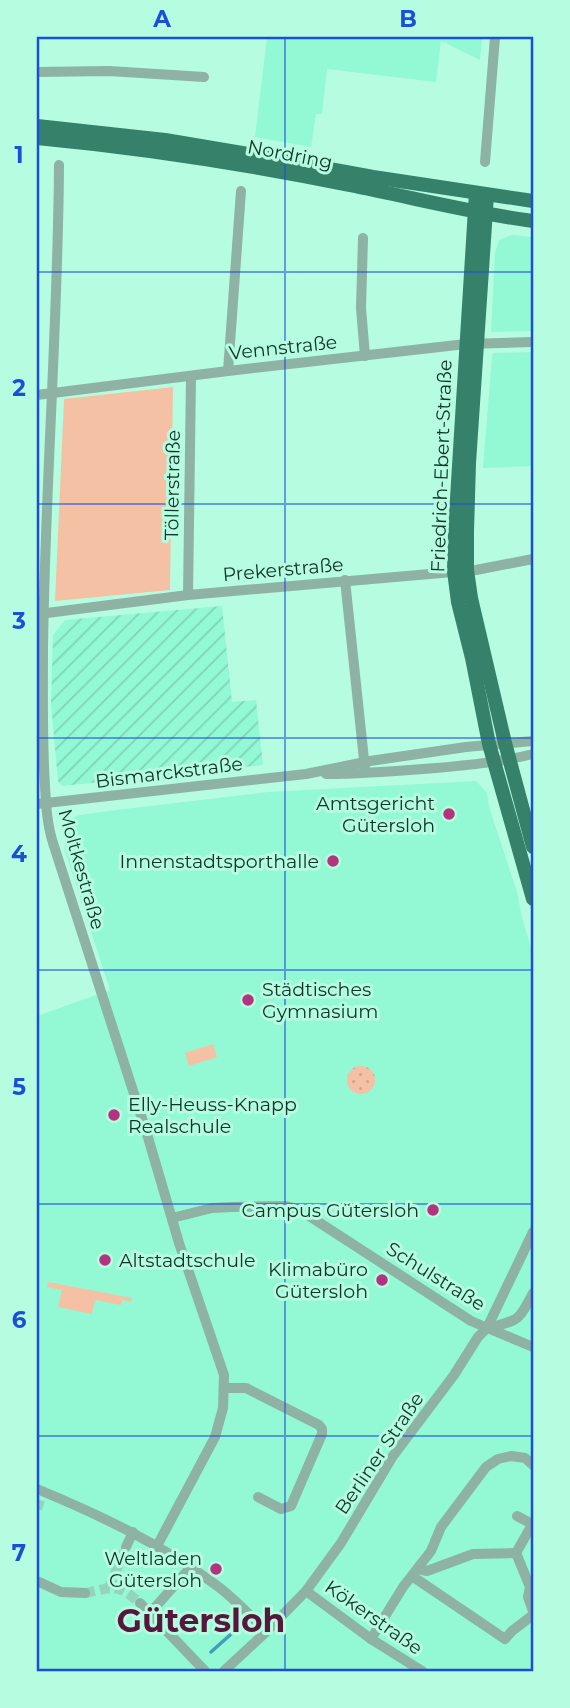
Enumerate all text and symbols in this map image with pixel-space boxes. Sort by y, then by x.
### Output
text: A [152,5,171,33]
text: B [399,5,417,33]
street label: Nordring [245,135,334,174]
text: 1 [14,141,24,169]
street label: Vennstraße [228,330,338,365]
street label: Friedrich-Ebert-Straße [426,359,457,573]
text: 2 [12,374,26,402]
street label: Töllerstraße [160,430,185,540]
street label: Prekerstraße [222,553,344,586]
text: 3 [11,607,26,635]
street label: Bismarckstraße [94,752,244,793]
place label: Amtsgericht Gütersloh [316,792,435,837]
street label: Moltkestraße [53,806,110,932]
marker: Amtsgericht Gütersloh [441,806,457,822]
text: 4 [11,840,27,868]
place label: Innenstadtsporthalle [120,850,319,873]
marker: Innenstadtsporthalle [325,853,341,869]
place label: Städtisches Gymnasium [262,978,379,1023]
marker: Städtisches Gymnasium [240,992,256,1008]
text: 5 [12,1073,26,1101]
place label: Elly-Heuss-Knapp Realschule [128,1093,297,1138]
marker: Elly-Heuss-Knapp Realschule [106,1107,122,1123]
place label: Campus Gütersloh [241,1199,419,1222]
marker: Campus Gütersloh [425,1202,441,1218]
street label: Schulstraße [382,1237,489,1316]
place label: Altstadtschule [119,1249,256,1272]
marker: Altstadtschule [97,1252,113,1268]
place label: Klimabüro Gütersloh [268,1258,368,1303]
marker: Klimabüro Gütersloh [374,1272,390,1288]
text: 6 [12,1306,27,1334]
street label: Berliner Straße [330,1388,429,1519]
text: 7 [12,1539,26,1567]
place label: Weltladen Gütersloh [104,1547,202,1592]
marker: Weltladen Gütersloh [208,1561,224,1577]
street label: Kökerstraße [320,1575,427,1660]
district label: Gütersloh [117,1600,285,1640]

